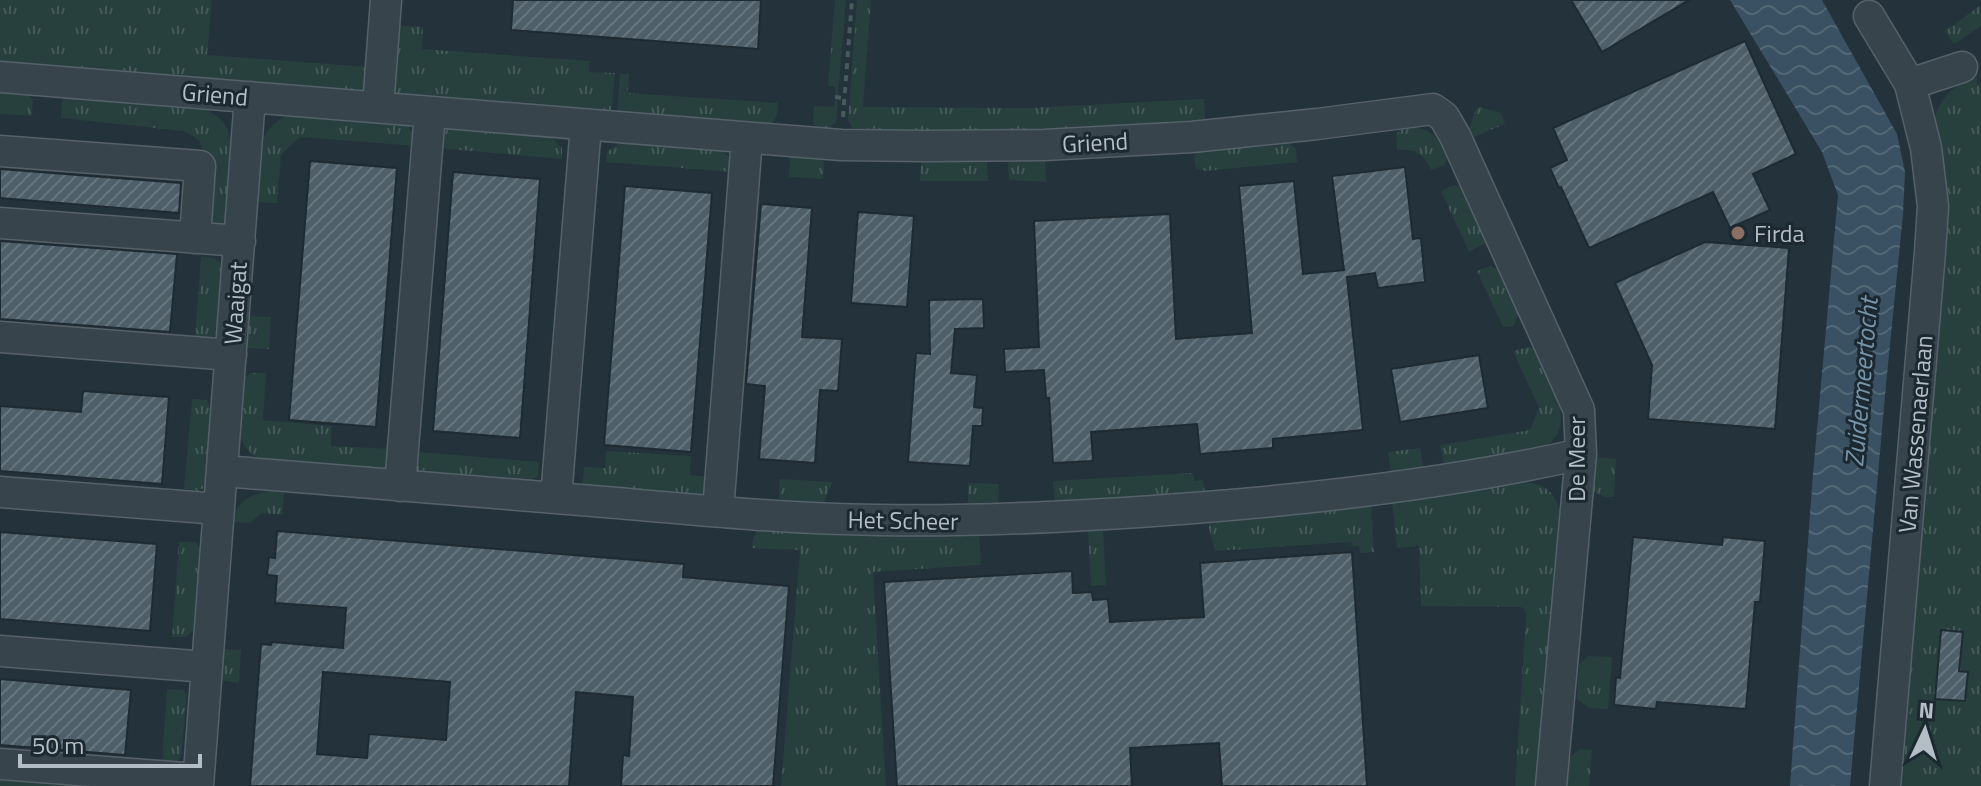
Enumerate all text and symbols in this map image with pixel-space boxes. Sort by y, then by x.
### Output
street label: Griend [181,73,249,115]
street label: Griend [1061,122,1129,162]
place label: Firda [1754,215,1805,251]
marker: Firda [1729,224,1747,242]
street label: Waaigat [214,260,256,346]
water label: Zuidermeertocht [1834,293,1888,468]
street label: Van Wassenaerlaan [1888,333,1942,535]
street label: De Meer [1558,416,1594,502]
street label: Het Scheer [847,501,959,539]
north arrow [1885,690,1965,770]
text: N [1918,693,1935,728]
scale bar [20,718,200,768]
text: 50 m [32,727,84,763]

